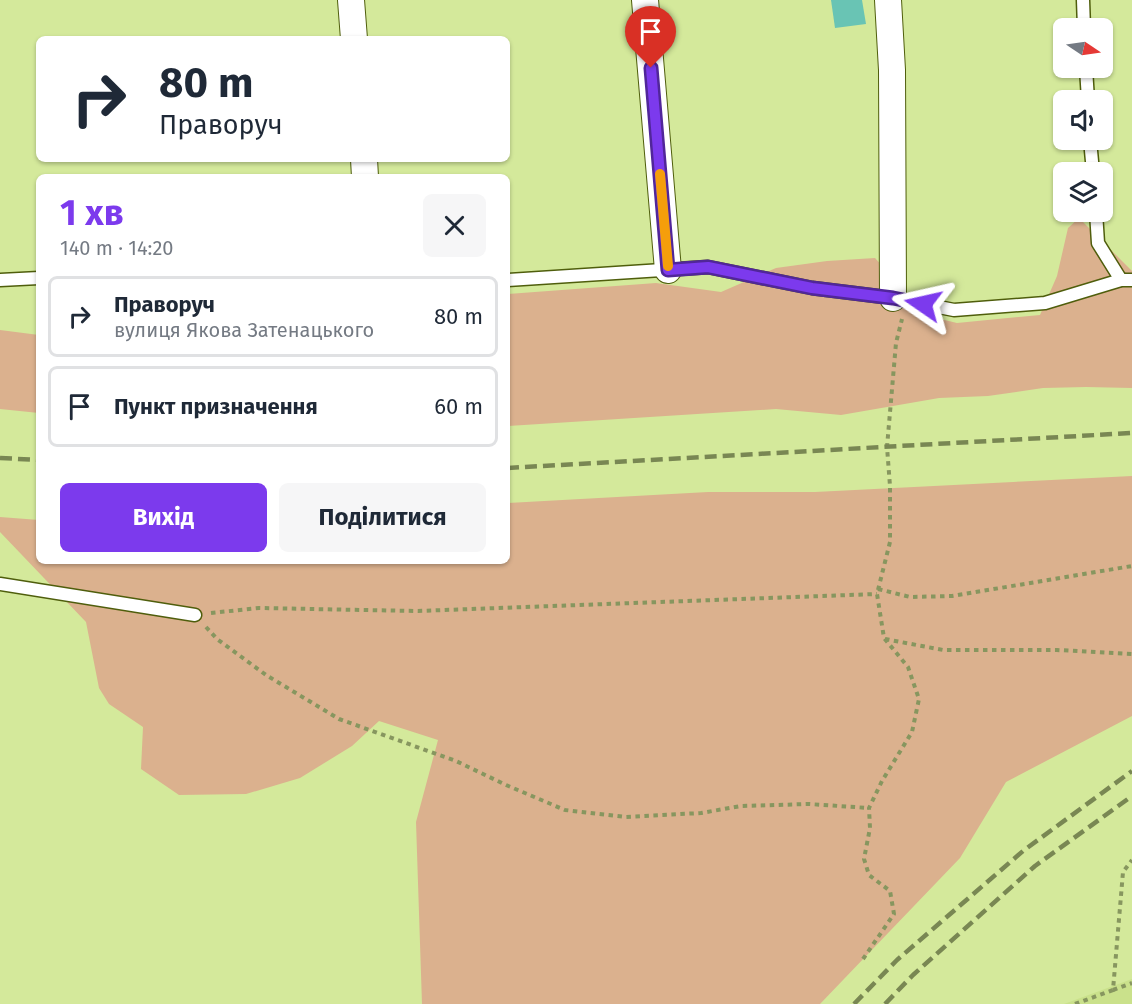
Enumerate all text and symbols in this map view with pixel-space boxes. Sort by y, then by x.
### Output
pin [625,6,676,68]
icon: arrive [634,15,667,48]
north arrow [1053,18,1113,78]
map controls [1053,18,1113,222]
text: 80 m [159,58,253,108]
icon: right [60,60,138,138]
button: sound [1053,90,1113,150]
text: Праворуч [159,109,283,141]
button: layers [1053,162,1113,222]
text: 1 хв [60,191,124,235]
button: close [423,194,486,257]
text: 140 m · 14:20 [60,236,173,260]
position arrow [891,272,955,336]
text: Праворуч [114,291,215,318]
icon: right [63,300,96,333]
text: 80 m [434,303,483,330]
text: вулиця Якова Затенацького [114,318,374,342]
icon: arrive [63,390,96,423]
text: Пункт призначення [114,393,318,420]
text: 60 m [434,393,483,420]
button: Вихід [60,483,267,552]
button: Поділитися [279,483,486,552]

